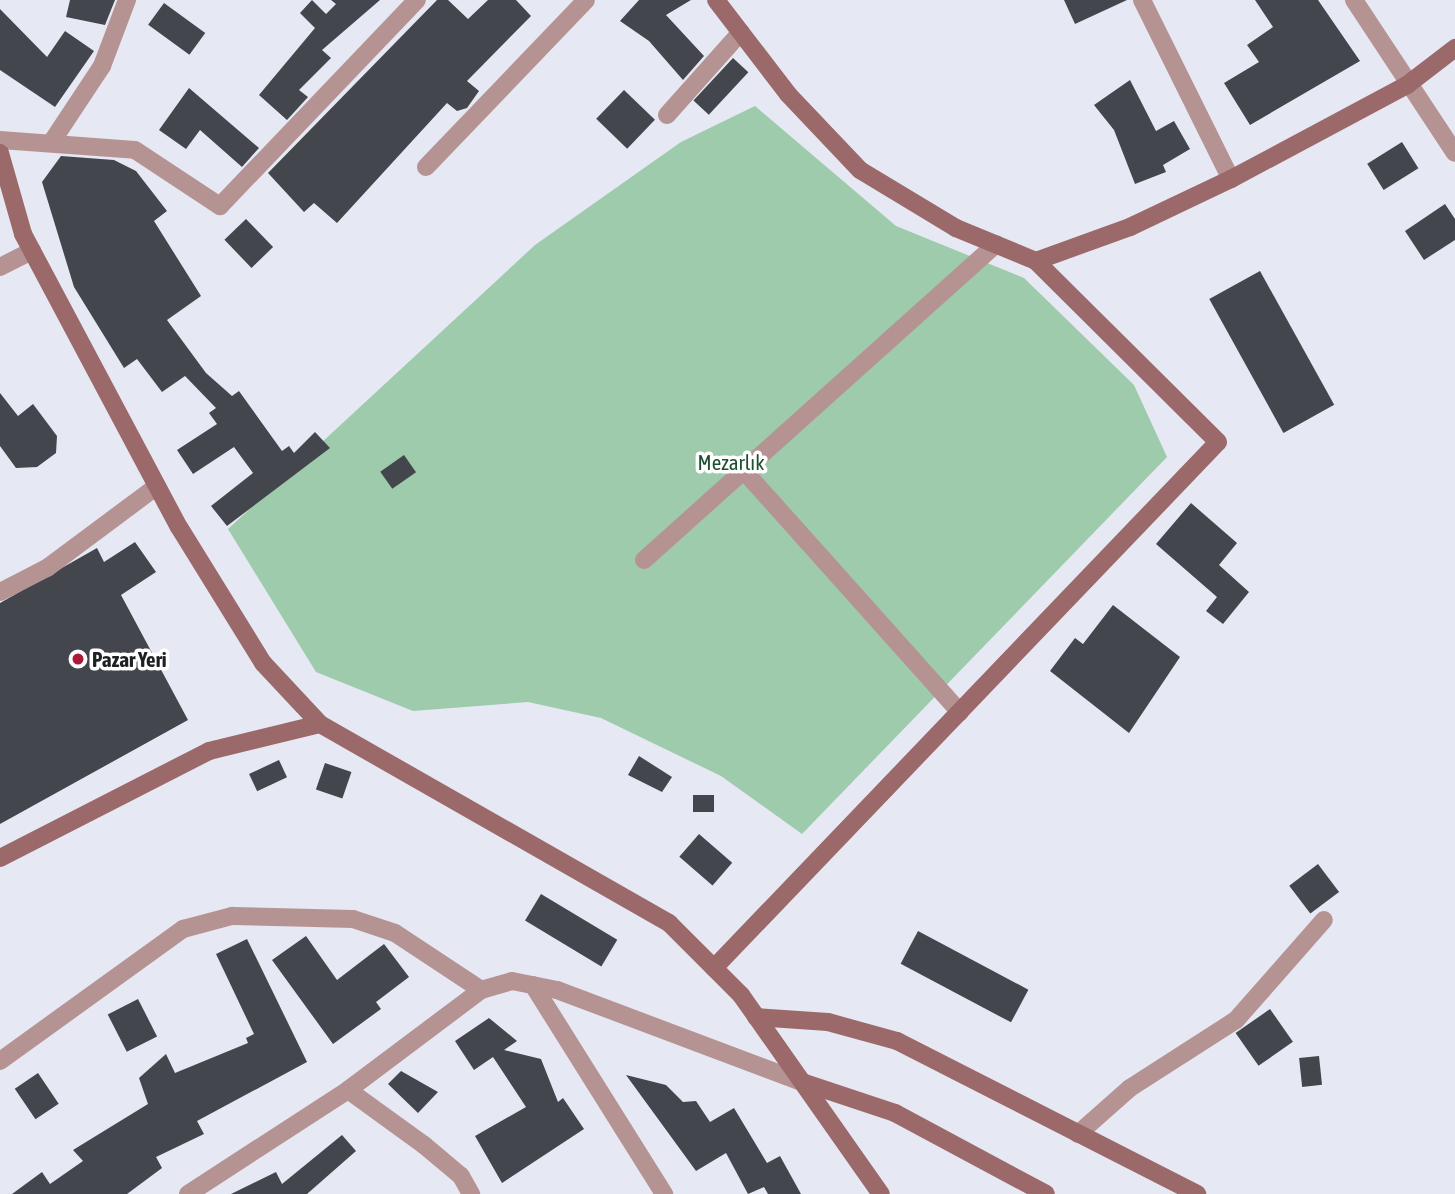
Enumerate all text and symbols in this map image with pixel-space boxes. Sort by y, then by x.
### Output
park label: Mezarlık [698,449,764,475]
place label: Pazar Yeri [92,646,167,672]
marker: Pazar Yeri [70,651,86,667]

